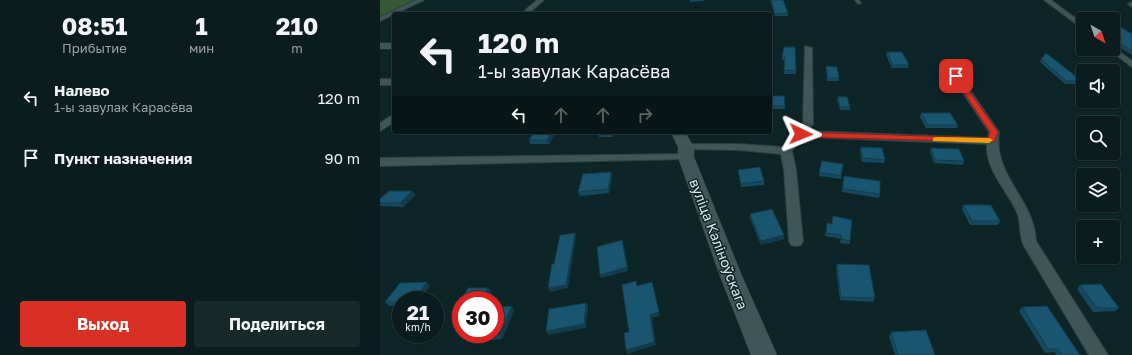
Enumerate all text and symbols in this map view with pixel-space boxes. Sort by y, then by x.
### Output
text: 08:51 [62,11,127,40]
text: 1 [195,11,208,40]
text: 210 [276,11,318,40]
north arrow [1076,12,1120,56]
map controls [1076,12,1120,264]
text: 120 m [478,26,559,59]
icon: left [412,28,464,80]
text: Прибытие [62,40,127,56]
text: мин [189,40,214,56]
text: m [291,40,303,56]
pin [939,59,973,93]
text: 1-ы завулак Карасёва [478,60,670,82]
button: sound [1076,64,1120,108]
icon: arrive [945,65,967,87]
text: Налево [54,81,110,99]
icon: left [20,87,42,109]
text: 120 m [318,89,360,107]
text: 1-ы завулак Карасёва [54,99,193,115]
icon: left [508,104,530,126]
icon: ahead [550,104,572,126]
icon: ahead [592,104,614,126]
icon: right [634,104,656,126]
position arrow [780,113,822,155]
button: search [1076,116,1120,160]
icon: arrive [20,147,42,169]
text: Пункт назначения [54,149,192,167]
text: 90 m [325,149,360,167]
button: layers [1076,168,1120,212]
street label: вуліца Каліноўскага [686,176,752,312]
button: + [1076,220,1120,264]
speed limit sign: 30 [452,291,504,343]
text: 21 [407,300,429,324]
button: Выход [20,301,186,347]
button: Поделиться [194,301,360,347]
text: km/h [405,321,431,333]

